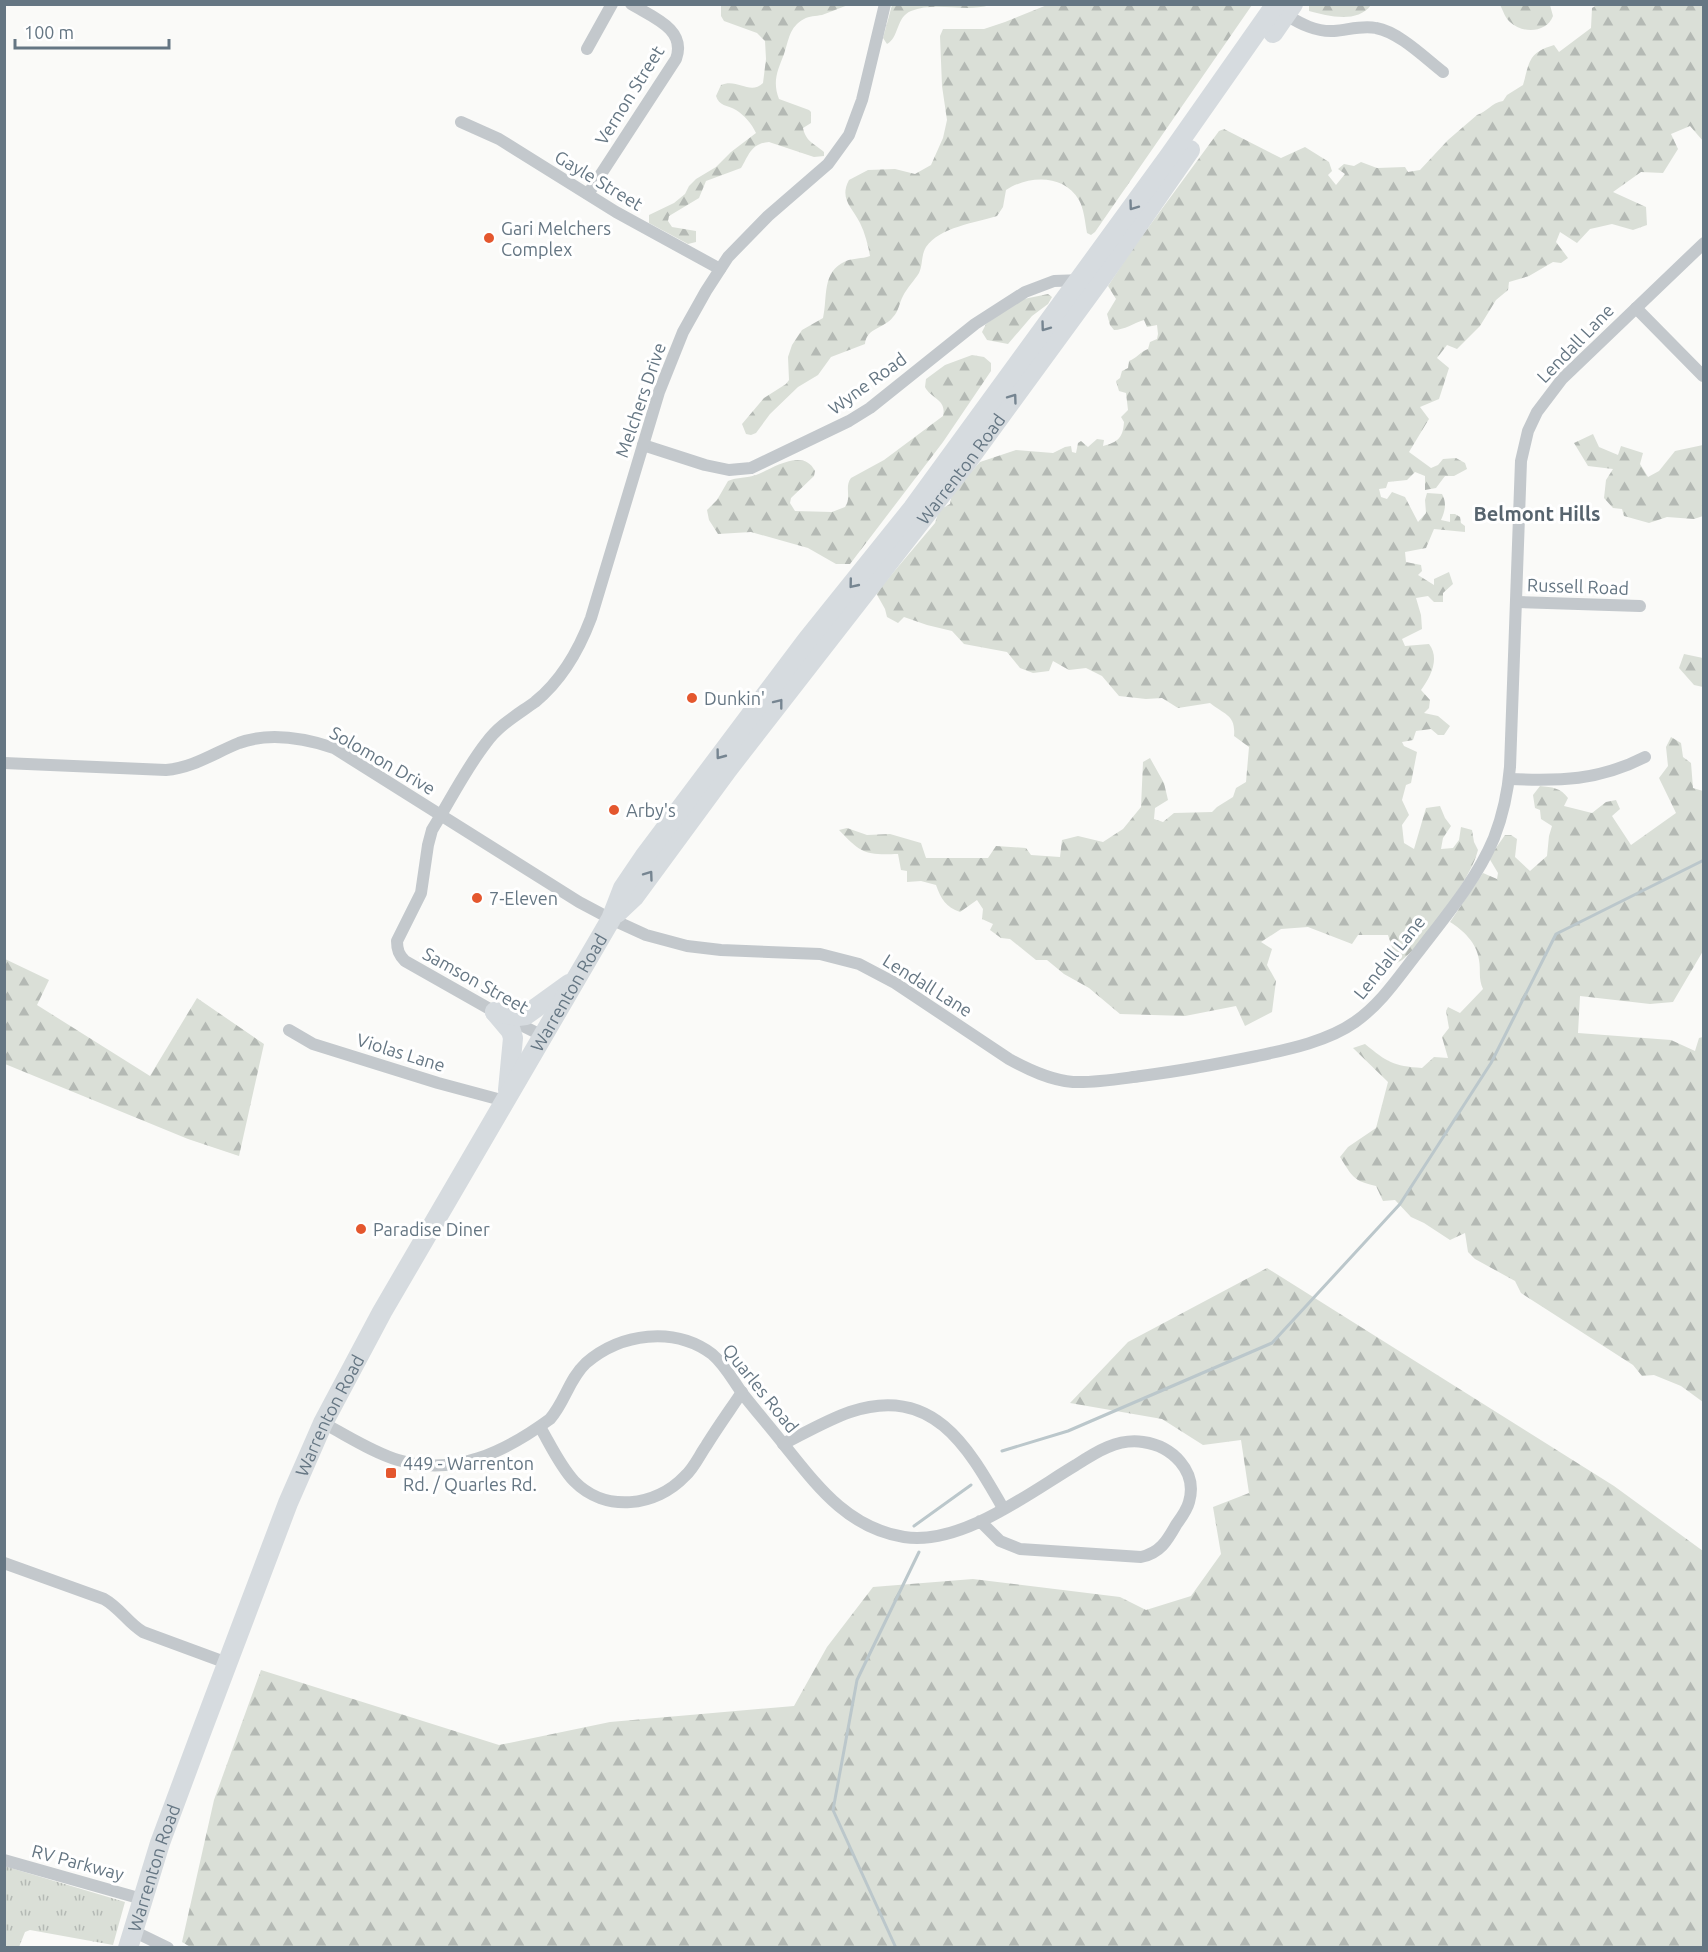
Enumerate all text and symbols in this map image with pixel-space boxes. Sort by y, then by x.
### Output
scale bar [15,12,170,50]
text: 100 m [24,22,74,42]
street label: Vernon Street [591,42,667,148]
street label: Gayle Street [551,146,647,214]
one-way arrow [1129,200,1140,211]
place label: Gari Melchers Complex [501,218,611,259]
marker: Gari Melchers Complex [482,231,496,245]
street label: Lendall Lane [1533,300,1617,386]
one-way arrow [1041,321,1052,332]
street label: Melchers Drive [611,340,669,460]
street label: Wyne Road [824,348,910,418]
one-way arrow [1006,394,1017,405]
street label: Warrenton Road [912,410,1009,528]
district label: Belmont Hills [1474,502,1600,525]
street label: Russell Road [1527,574,1629,598]
one-way arrow [850,578,861,589]
place label: Dunkin' [704,688,765,708]
marker: Dunkin' [685,691,699,705]
one-way arrow [772,698,783,709]
street label: Solomon Drive [327,722,439,798]
one-way arrow [717,748,728,759]
place label: Arby's [626,800,676,820]
marker: Arby's [607,803,621,817]
one-way arrow [642,871,653,882]
place label: 7-Eleven [489,888,558,908]
marker: 7-Eleven [470,891,484,905]
street label: Lendall Lane [1349,911,1429,1003]
street label: Warrenton Road [526,930,610,1055]
street label: Samson Street [420,943,532,1017]
street label: Lendall Lane [880,950,976,1020]
street label: Violas Lane [354,1029,448,1075]
place label: Paradise Diner [373,1219,490,1239]
marker: Paradise Diner [354,1222,368,1236]
street label: Quarles Road [718,1340,803,1437]
street label: Warrenton Road [291,1351,368,1479]
place label: 449 - Warrenton Rd. / Quarles Rd. [403,1453,537,1495]
marker: 449 - Warrenton Rd. / Quarles Rd. [384,1466,398,1480]
street label: Warrenton Road [124,1801,184,1934]
street label: RV Parkway [30,1840,126,1884]

